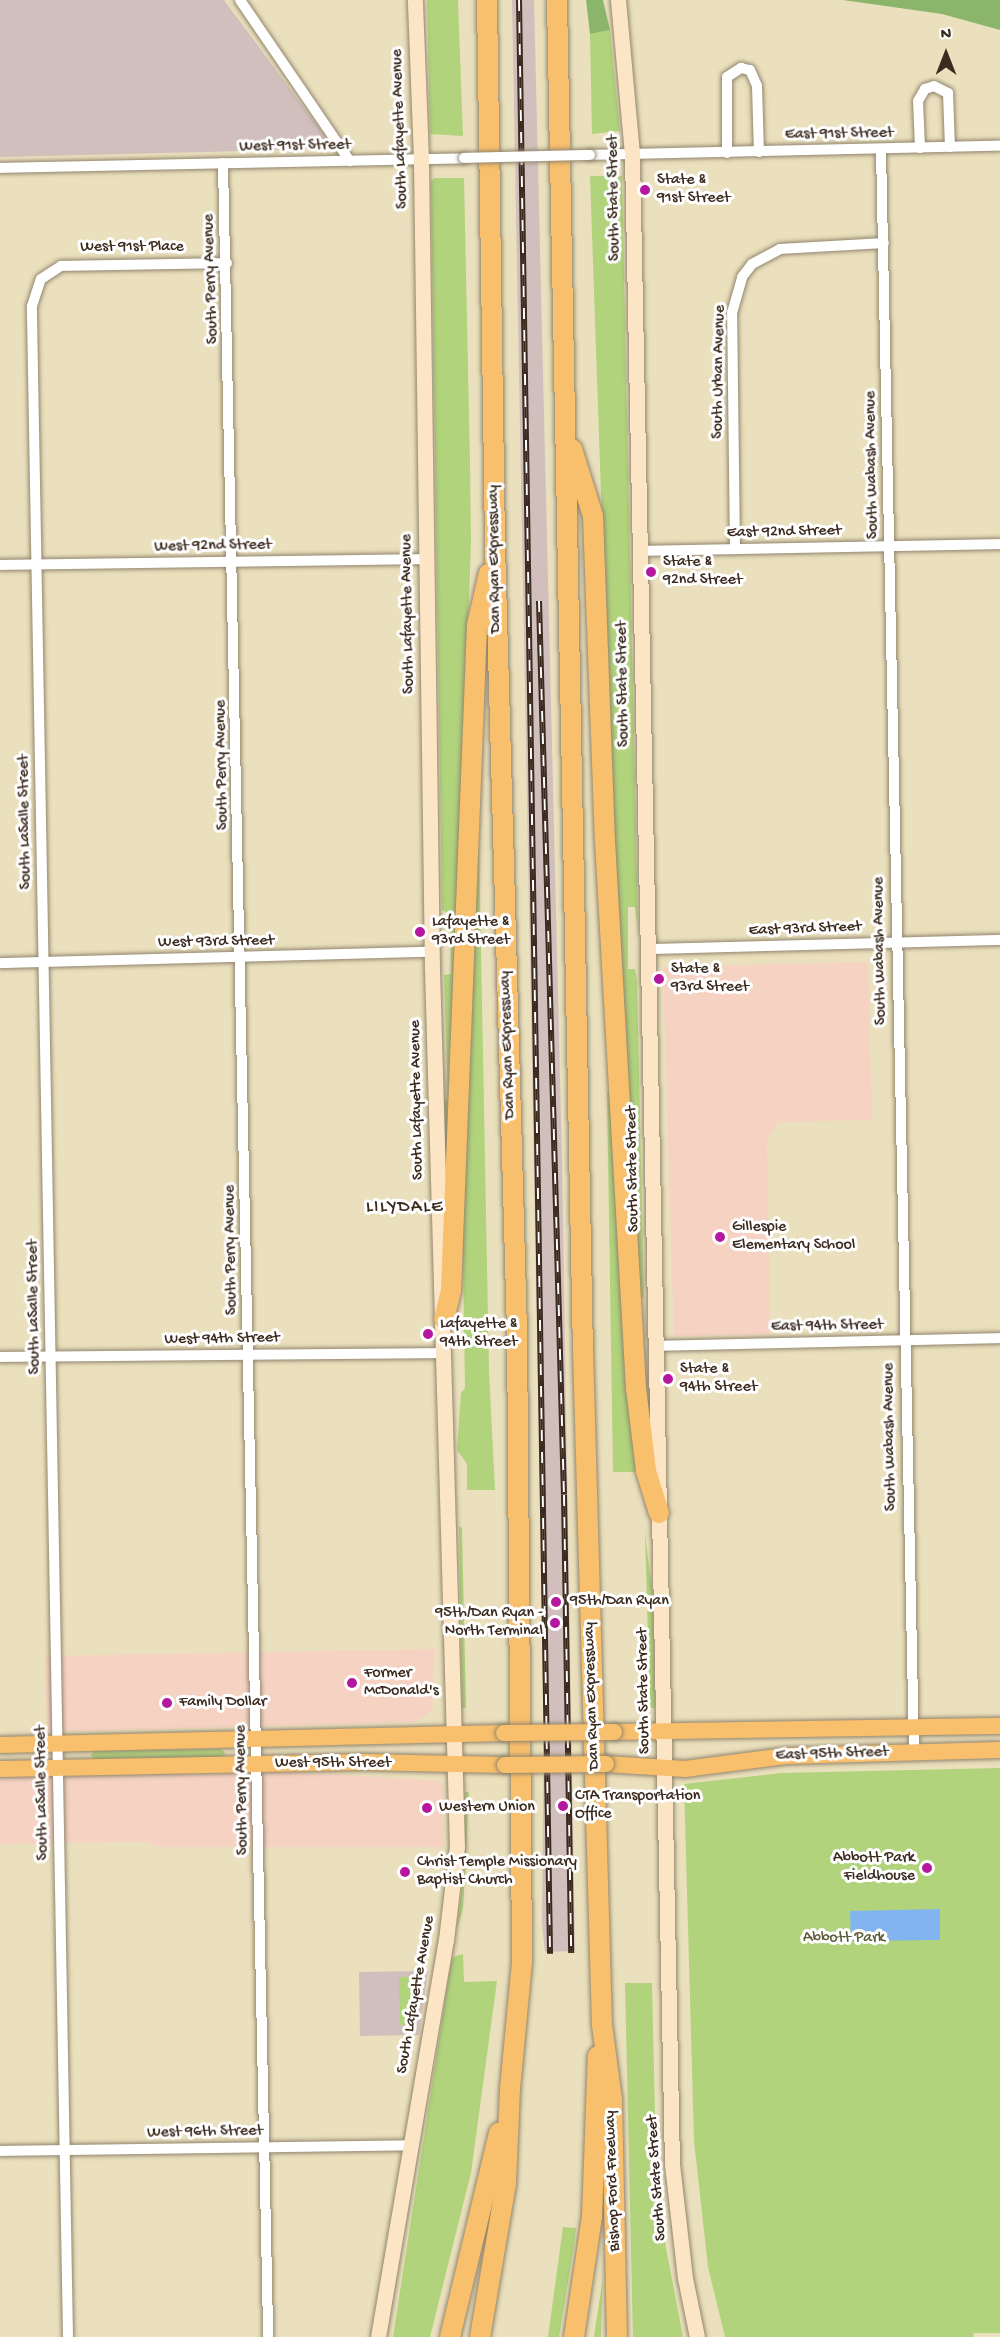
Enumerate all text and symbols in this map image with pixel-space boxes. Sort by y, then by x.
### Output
north arrow [916,24,976,84]
text: N [941,26,951,45]
street label: South Lafayette Avenue [389,49,413,209]
street label: East 91st Street [785,124,893,146]
street label: South State Street [604,135,626,261]
street label: West 91st Street [239,136,351,158]
place label: State & 91st Street [657,171,730,209]
marker: State & 91st Street [638,183,652,197]
street label: South Perry Avenue [200,214,224,344]
street label: West 91st Place [80,238,184,258]
street label: South Urban Avenue [709,305,731,439]
street label: South Wabash Avenue [862,391,884,539]
street label: Dan Ryan Expressway [485,485,507,633]
street label: East 92nd Street [727,522,841,544]
street label: South Lafayette Avenue [398,534,420,694]
street label: West 92nd Street [154,536,272,558]
place label: State & 92nd Street [663,553,742,591]
marker: State & 92nd Street [644,565,658,579]
street label: South State Street [613,621,635,747]
street label: South Perry Avenue [212,700,234,830]
street label: South LaSalle Street [15,754,37,890]
street label: South Wabash Avenue [870,877,892,1025]
place label: Lafayette & 93rd Street [432,913,510,951]
street label: East 93rd Street [748,918,862,942]
marker: Lafayette & 93rd Street [413,925,427,939]
street label: West 93rd Street [158,932,274,954]
place label: State & 93rd Street [671,960,749,998]
street label: Dan Ryan Expressway [497,971,521,1119]
marker: State & 93rd Street [652,972,666,986]
street label: South Lafayette Avenue [407,1020,429,1180]
street label: South State Street [623,1106,645,1232]
street label: South Perry Avenue [221,1185,243,1315]
district label: LILYDALE [366,1197,444,1219]
place label: Gillespie Elementary School [732,1218,855,1256]
marker: Gillespie Elementary School [713,1230,727,1244]
street label: South LaSalle Street [24,1239,46,1375]
place label: Lafayette & 94th Street [440,1315,517,1353]
street label: East 94th Street [771,1316,883,1338]
marker: Lafayette & 94th Street [421,1327,435,1341]
street label: West 94th Street [164,1329,280,1351]
place label: State & 94th Street [680,1360,757,1398]
street label: South Wabash Avenue [880,1363,902,1511]
marker: State & 94th Street [661,1372,675,1386]
place label: 95th/Dan Ryan [570,1592,669,1612]
marker: 95th/Dan Ryan [547,1593,565,1611]
place label: 95th/Dan Ryan - North Terminal [435,1604,543,1642]
marker: 95th/Dan Ryan - North Terminal [548,1616,562,1630]
street label: Dan Ryan Expressway [581,1622,605,1770]
street label: South State Street [634,1628,656,1754]
place label: Former McDonald's [364,1664,439,1702]
marker: Former McDonald's [345,1676,359,1690]
place label: Family Dollar [179,1693,266,1713]
marker: Family Dollar [160,1696,174,1710]
street label: South LaSalle Street [32,1725,54,1861]
street label: South Perry Avenue [232,1725,254,1855]
street label: East 95th Street [775,1743,889,1767]
street label: West 95th Street [275,1754,391,1774]
place label: CTA Transportation Office [575,1787,700,1825]
place label: Western Union [439,1798,535,1818]
marker: CTA Transportation Office [556,1799,570,1813]
marker: Western Union [420,1801,434,1815]
place label: Abbott Park Fieldhouse [833,1849,915,1887]
place label: Christ Temple Missionary Baptist Church [417,1853,577,1891]
marker: Abbott Park Fieldhouse [920,1861,934,1875]
marker: Christ Temple Missionary Baptist Church [398,1865,412,1879]
street label: South Lafayette Avenue [394,1915,440,2075]
park label: Abbott Park [803,1929,885,1949]
street label: Bishop Ford Freeway [602,2110,626,2252]
street label: South State Street [644,2114,672,2242]
street label: West 96th Street [147,2122,263,2144]

